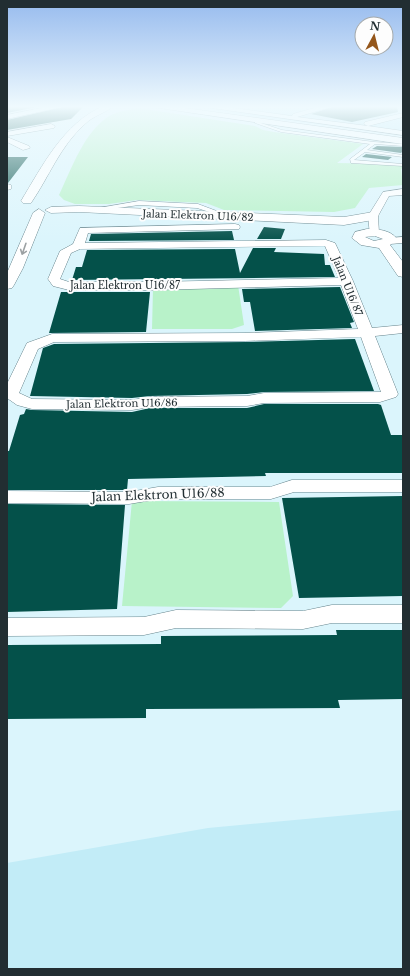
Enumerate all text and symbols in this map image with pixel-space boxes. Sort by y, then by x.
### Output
north arrow [354,16,394,56]
text: N [369,18,382,34]
street label: Jalan Elektron U16/82 [140,207,254,224]
one-way arrow [20,242,27,255]
street label: Jalan U16/87 [329,253,366,319]
street label: Jalan Elektron U16/87 [68,279,181,292]
street label: Jalan Elektron U16/86 [64,396,178,411]
street label: Jalan Elektron U16/88 [89,485,225,504]

